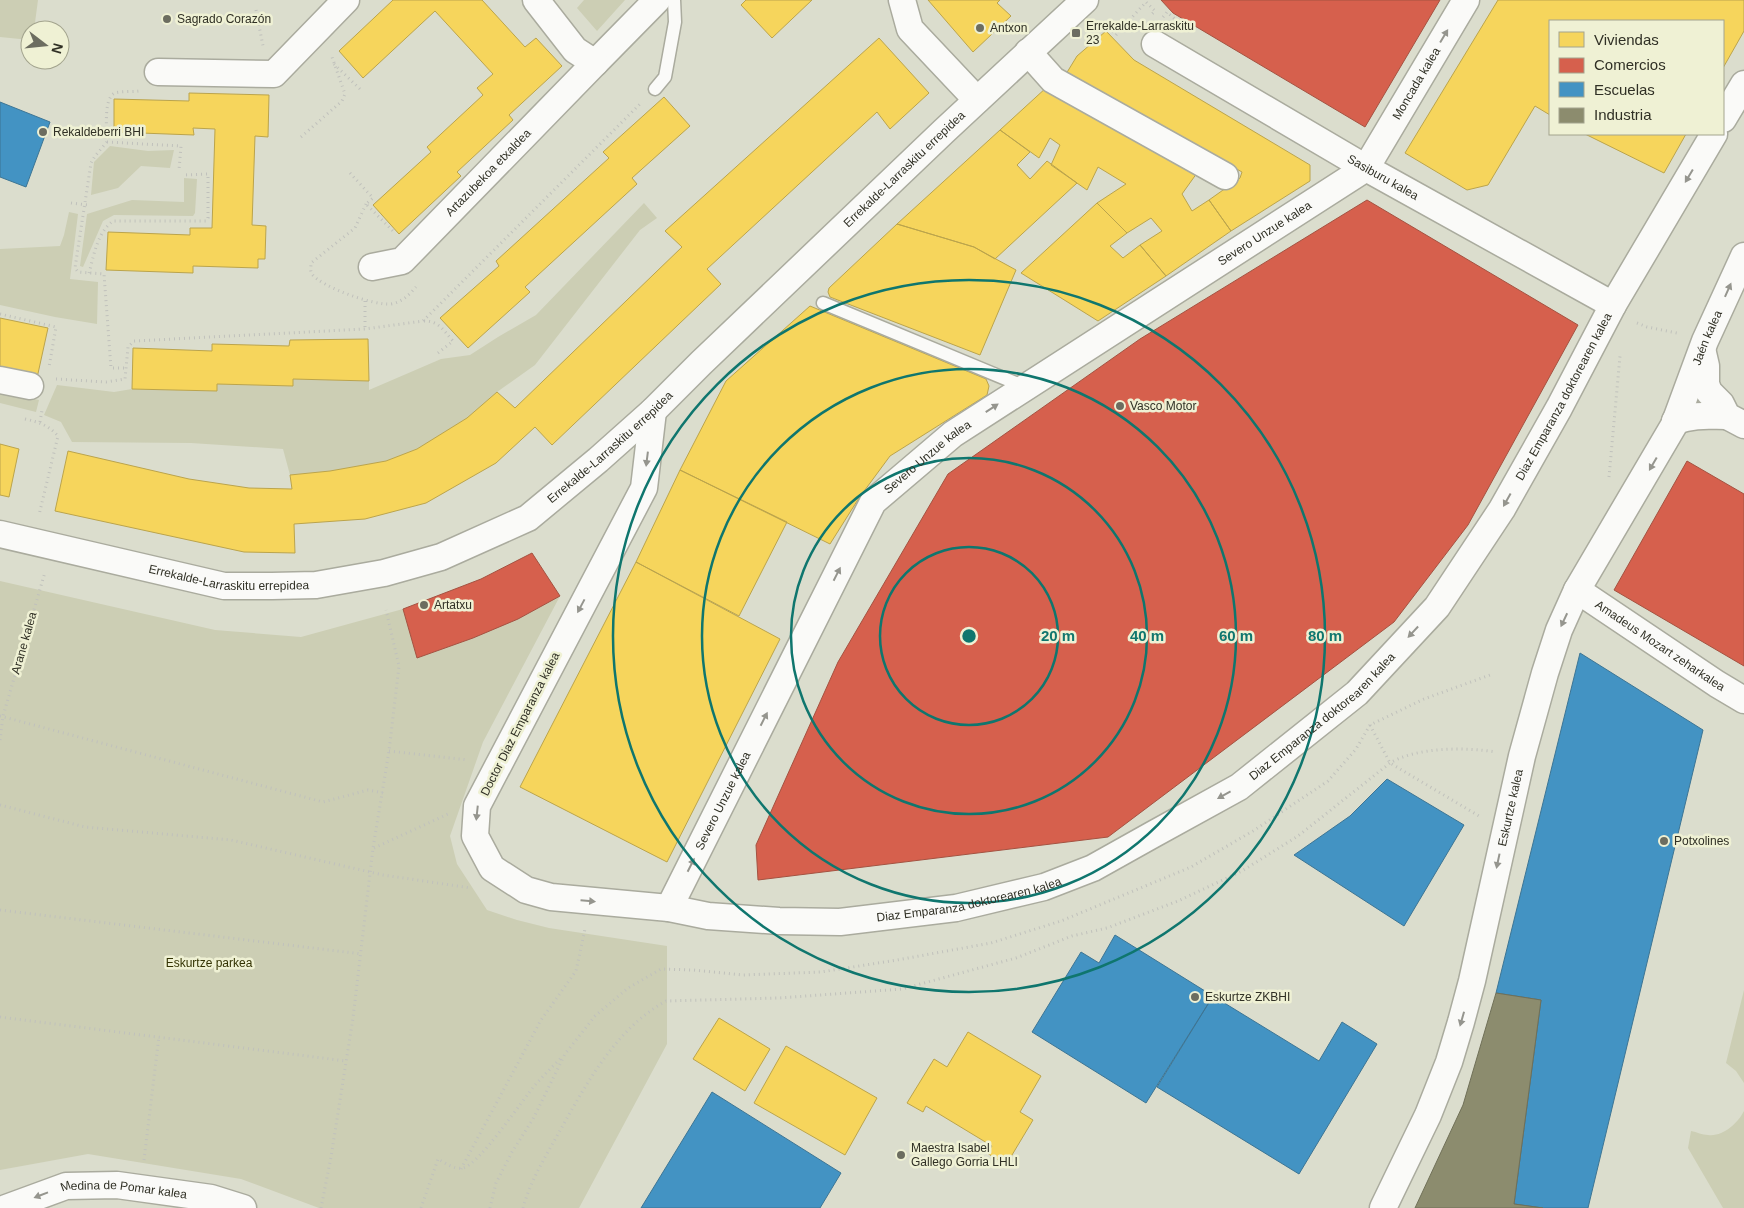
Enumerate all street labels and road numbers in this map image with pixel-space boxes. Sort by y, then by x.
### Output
street label: Moncada kalea [1389,45,1443,122]
street label: Errekalde-Larraskitu errepidea [841,108,968,230]
street label: Artazubekoa etxaldea [443,126,534,219]
street label: Sasiburu kalea [1345,152,1421,203]
street label: Severo Unzue kalea [1215,198,1314,268]
street label: Jaén kalea [1690,308,1725,367]
street label: Diaz Emparanza doktorearen kalea [1513,310,1615,483]
street label: Errekalde-Larraskitu errepidea [545,388,676,506]
street label: Severo Unzue kalea [881,417,974,497]
street label: Errekalde-Larraskitu errepidea [147,562,310,593]
street label: Amadeus Mozart zeharkalea [1593,597,1728,694]
street label: Arane kalea [8,610,40,676]
street label: Doctor Diaz Emparanza kalea [478,650,563,798]
street label: Diaz Emparanza doktorearen kalea [1246,650,1398,783]
street label: Severo Unzue kalea [692,749,754,852]
street label: Eskurtze kalea [1495,767,1526,848]
street label: Diaz Emparanza doktorearen kalea [876,874,1064,925]
street label: Medina de Pomar kalea [59,1178,188,1202]

